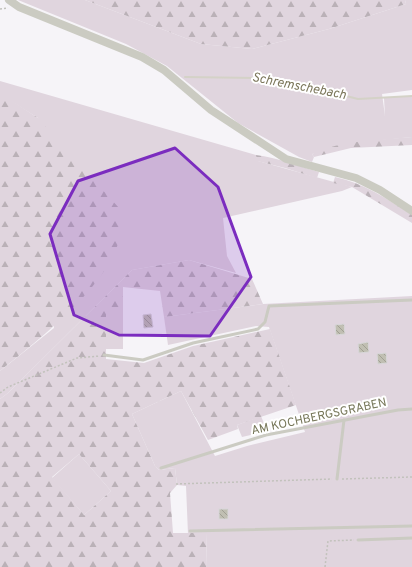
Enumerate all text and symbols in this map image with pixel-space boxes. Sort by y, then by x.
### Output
water label: Schremschebach [251,70,347,104]
street label: AM KOCHBERGSGRABEN [250,395,388,439]

